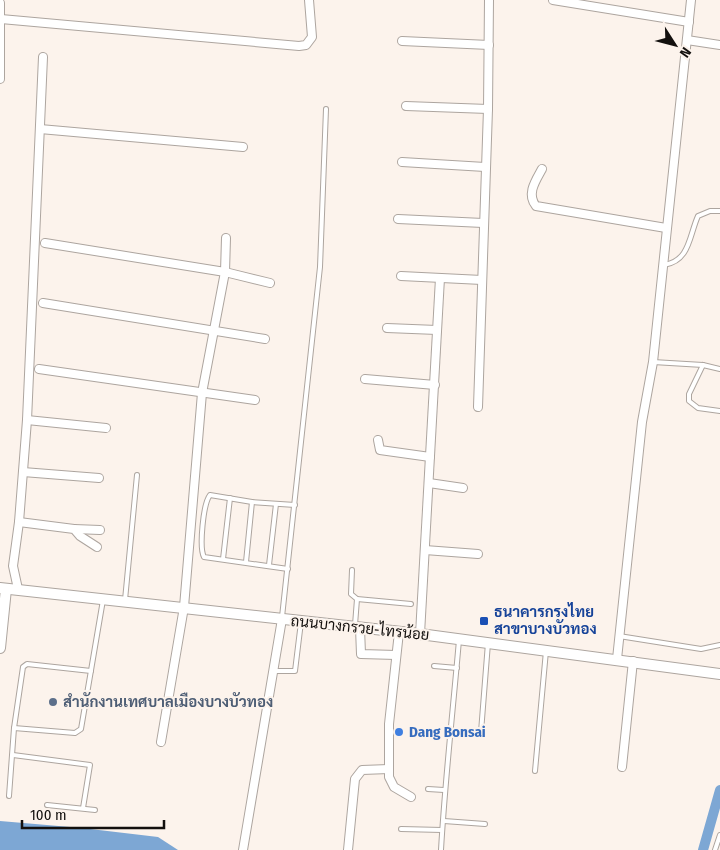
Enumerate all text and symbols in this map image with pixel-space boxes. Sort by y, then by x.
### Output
north arrow [650,20,700,70]
text: N [676,44,694,61]
place label: ธนาคารกรุงไทย สาขาบางบัวทอง [494,602,597,638]
street label: ถนนบางกรวย-ไทรน้อย [290,611,430,644]
marker: ธนาคารกรุงไทย สาขาบางบัวทอง [478,615,490,627]
place label: สำนักงานเทศบาลเมืองบางบัวทอง [63,692,273,711]
marker: สำนักงานเทศบาลเมืองบางบัวทอง [47,696,59,708]
place label: Dang Bonsai [409,723,486,741]
marker: Dang Bonsai [393,726,405,738]
scale bar [22,798,165,830]
text: 100 m [30,806,67,824]

